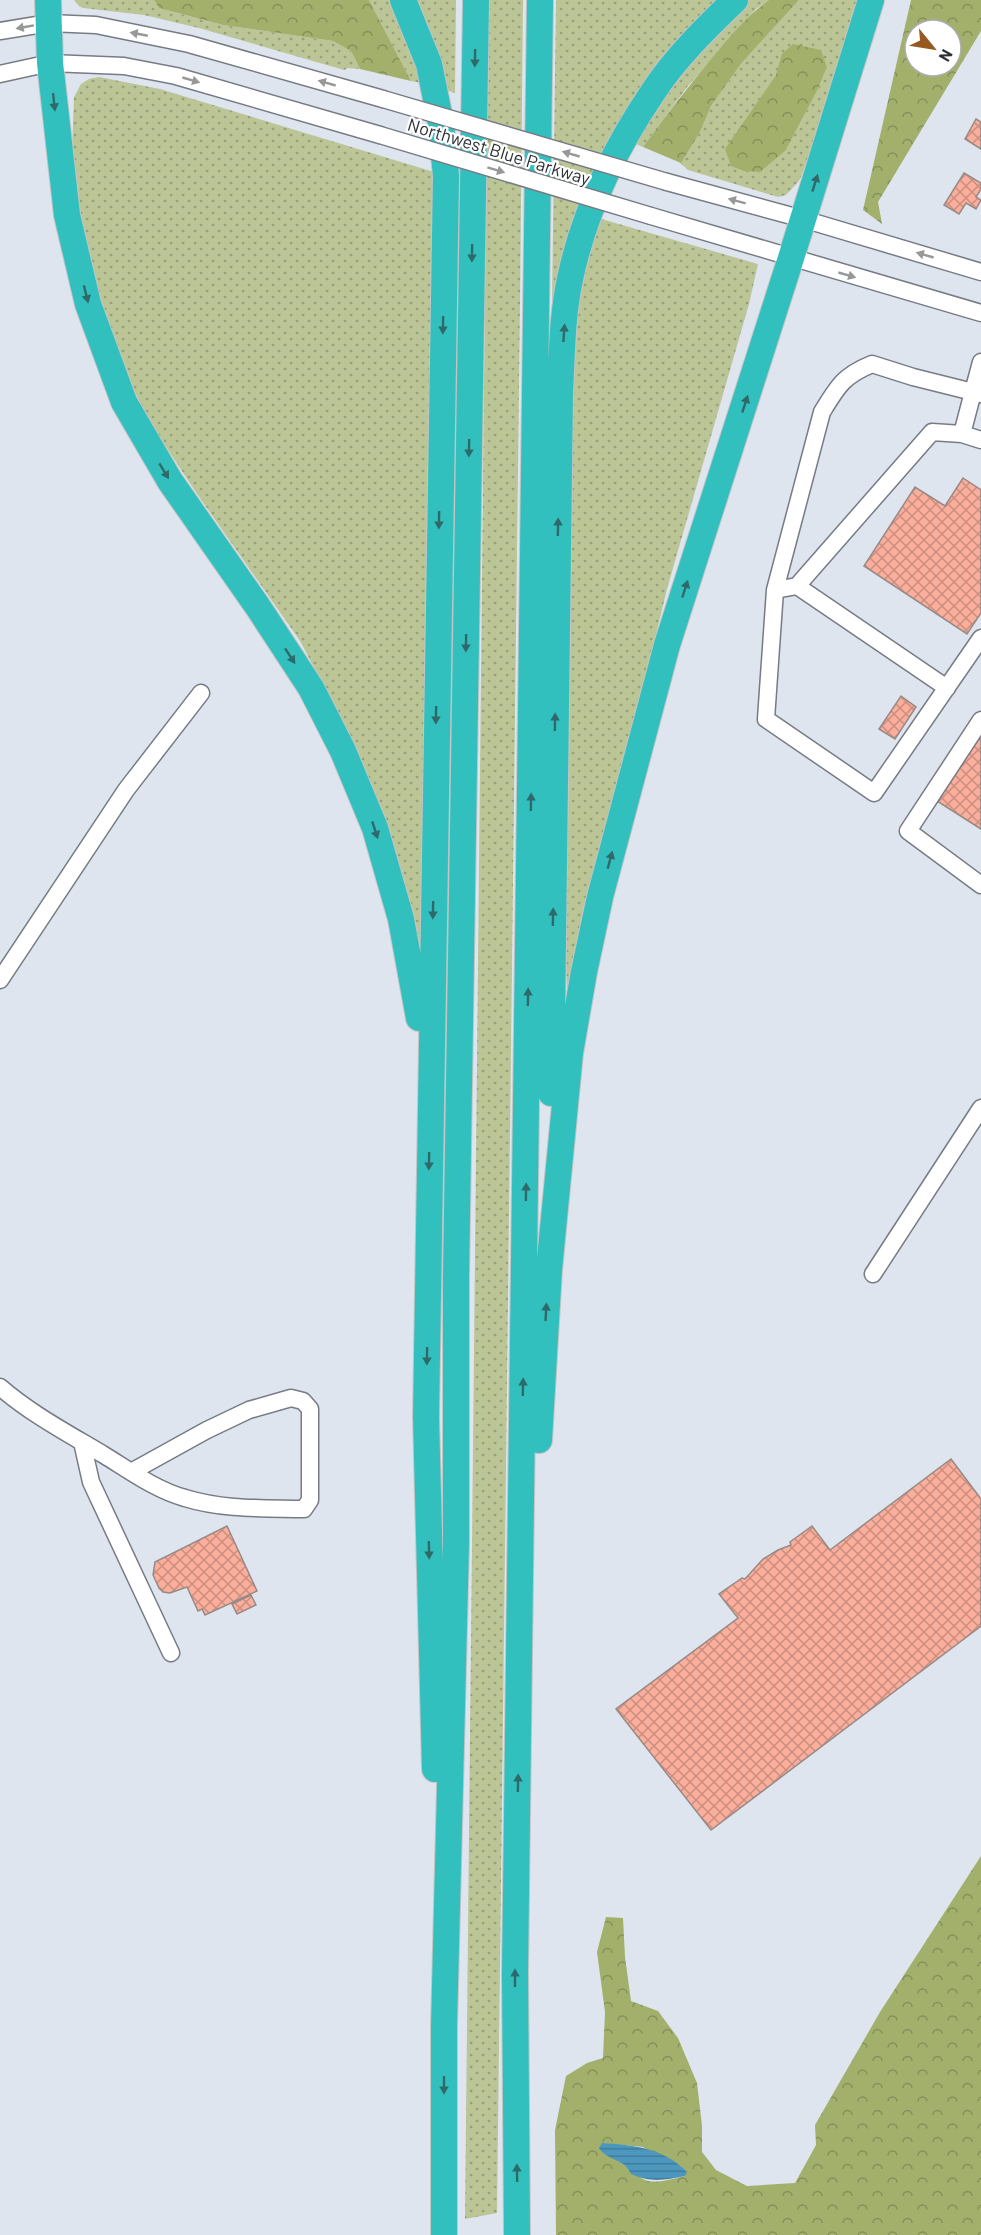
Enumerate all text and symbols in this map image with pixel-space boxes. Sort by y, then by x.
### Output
north arrow [903,18,963,78]
one-way arrow [15,23,34,32]
one-way arrow [129,29,148,38]
text: N [936,46,957,65]
one-way arrow [470,49,480,68]
one-way arrow [182,76,200,85]
one-way arrow [318,78,336,87]
one-way arrow [49,92,59,111]
street label: Northwest Blue Parkway [405,113,593,189]
one-way arrow [562,149,580,158]
one-way arrow [487,166,505,175]
one-way arrow [811,174,820,192]
one-way arrow [728,196,747,206]
one-way arrow [467,244,477,263]
one-way arrow [916,250,934,259]
one-way arrow [838,271,856,280]
one-way arrow [81,285,91,303]
one-way arrow [438,315,447,334]
one-way arrow [559,323,568,342]
one-way arrow [740,395,750,413]
one-way arrow [464,439,474,458]
one-way arrow [159,463,170,479]
one-way arrow [434,510,444,529]
one-way arrow [553,518,563,537]
one-way arrow [681,580,690,598]
one-way arrow [461,634,471,653]
one-way arrow [284,647,296,663]
one-way arrow [431,705,441,724]
one-way arrow [550,713,560,732]
one-way arrow [526,793,535,812]
one-way arrow [371,821,381,839]
one-way arrow [606,851,616,869]
one-way arrow [428,900,438,919]
one-way arrow [548,908,558,927]
one-way arrow [523,988,533,1007]
one-way arrow [424,1151,434,1170]
one-way arrow [521,1183,531,1202]
one-way arrow [542,1302,551,1321]
one-way arrow [422,1346,432,1365]
one-way arrow [519,1378,528,1397]
one-way arrow [424,1541,433,1560]
one-way arrow [514,1774,523,1793]
one-way arrow [510,1969,520,1988]
one-way arrow [439,2076,449,2095]
one-way arrow [512,2164,522,2183]

